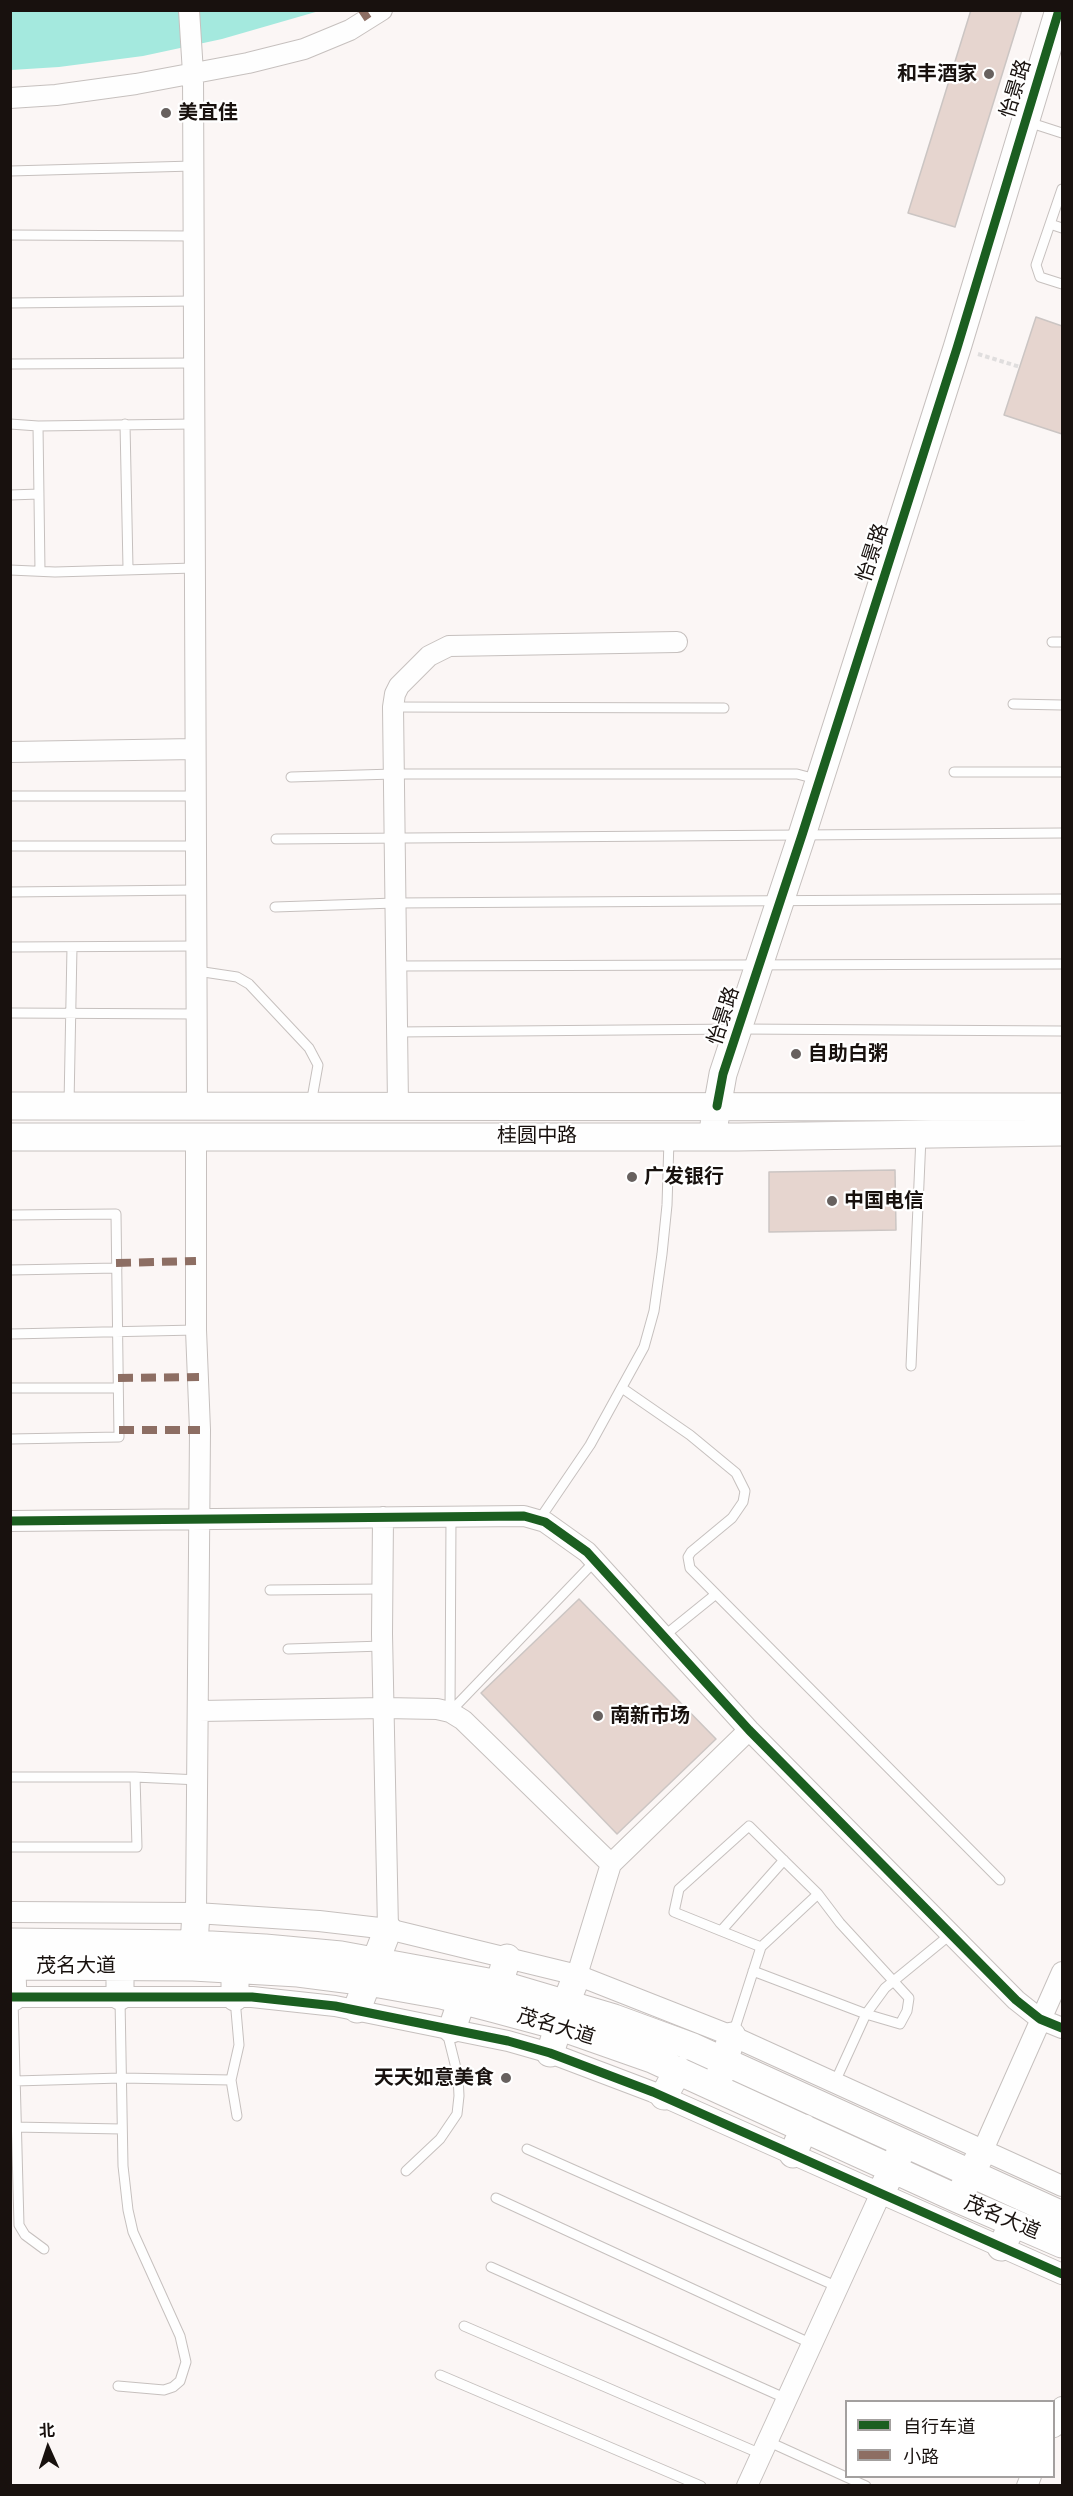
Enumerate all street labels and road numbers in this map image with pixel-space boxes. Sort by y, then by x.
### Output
street label: 怡景路 [996,57,1036,121]
street label: 怡景路 [852,521,894,585]
street label: 怡景路 [703,984,745,1048]
street label: 桂圆中路 [497,1124,577,1148]
street label: 茂名大道 [36,1954,116,1978]
street label: 茂名大道 [514,2004,598,2050]
street label: 茂名大道 [960,2191,1044,2245]

